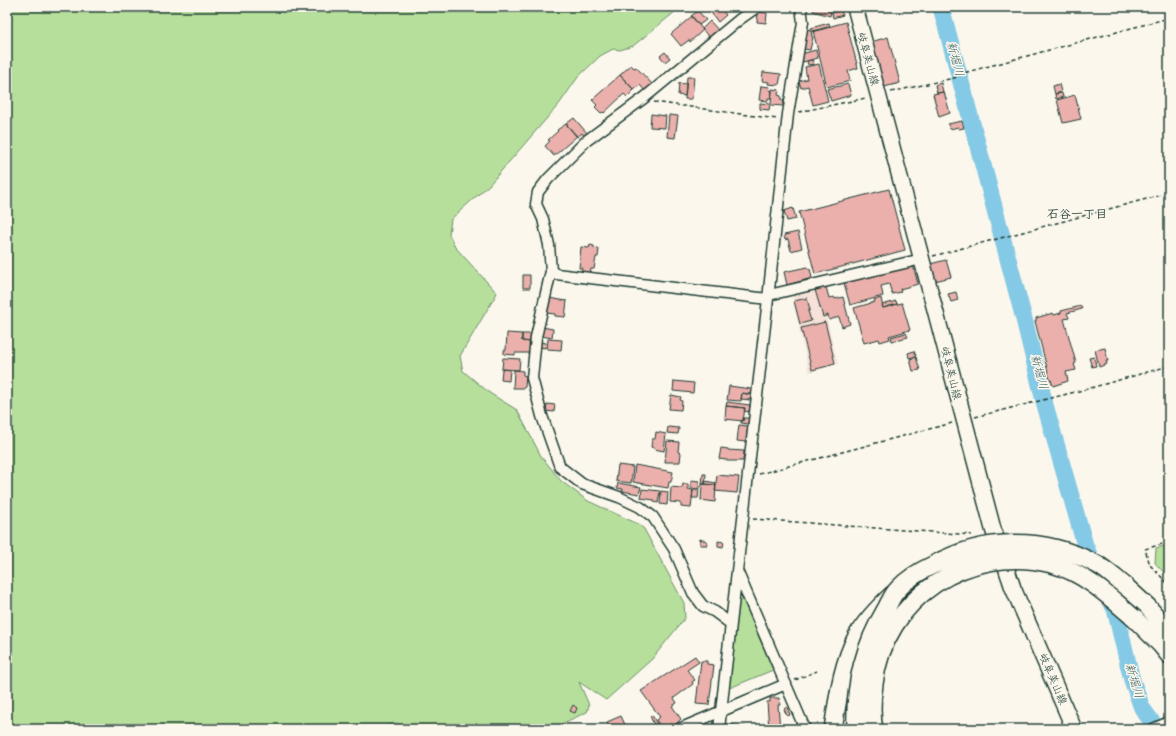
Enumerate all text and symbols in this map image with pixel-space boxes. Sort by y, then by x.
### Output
street label: 岐阜美山線 [855,31,881,87]
water label: 新堀川 [943,40,967,78]
district label: 石谷一丁目 [1047,207,1107,222]
street label: 岐阜美山線 [938,345,964,401]
water label: 新堀川 [1027,353,1051,391]
street label: 岐阜美山線 [1036,651,1070,707]
water label: 新堀川 [1122,662,1146,700]

